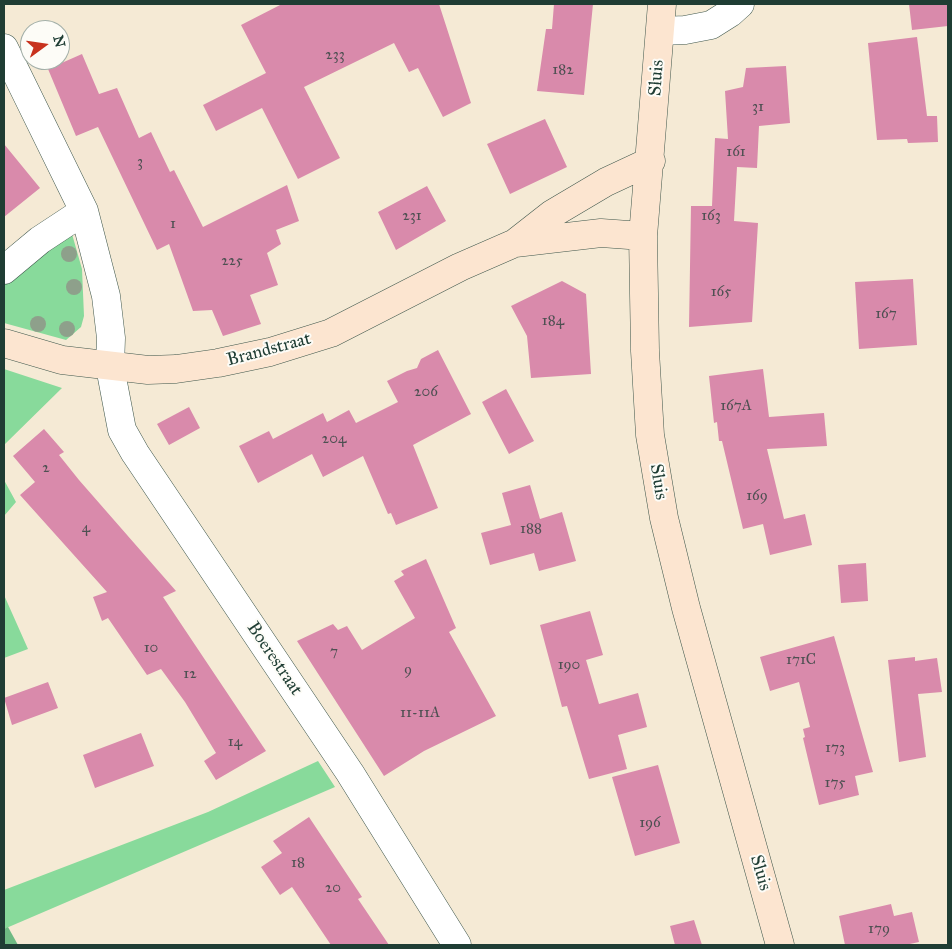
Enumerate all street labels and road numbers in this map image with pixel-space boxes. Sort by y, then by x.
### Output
street label: Sluis [645,59,669,97]
street label: Brandstraat [225,328,313,372]
street label: Sluis [644,462,672,502]
street label: Boerestraat [242,618,306,700]
street label: Sluis [745,853,775,893]

